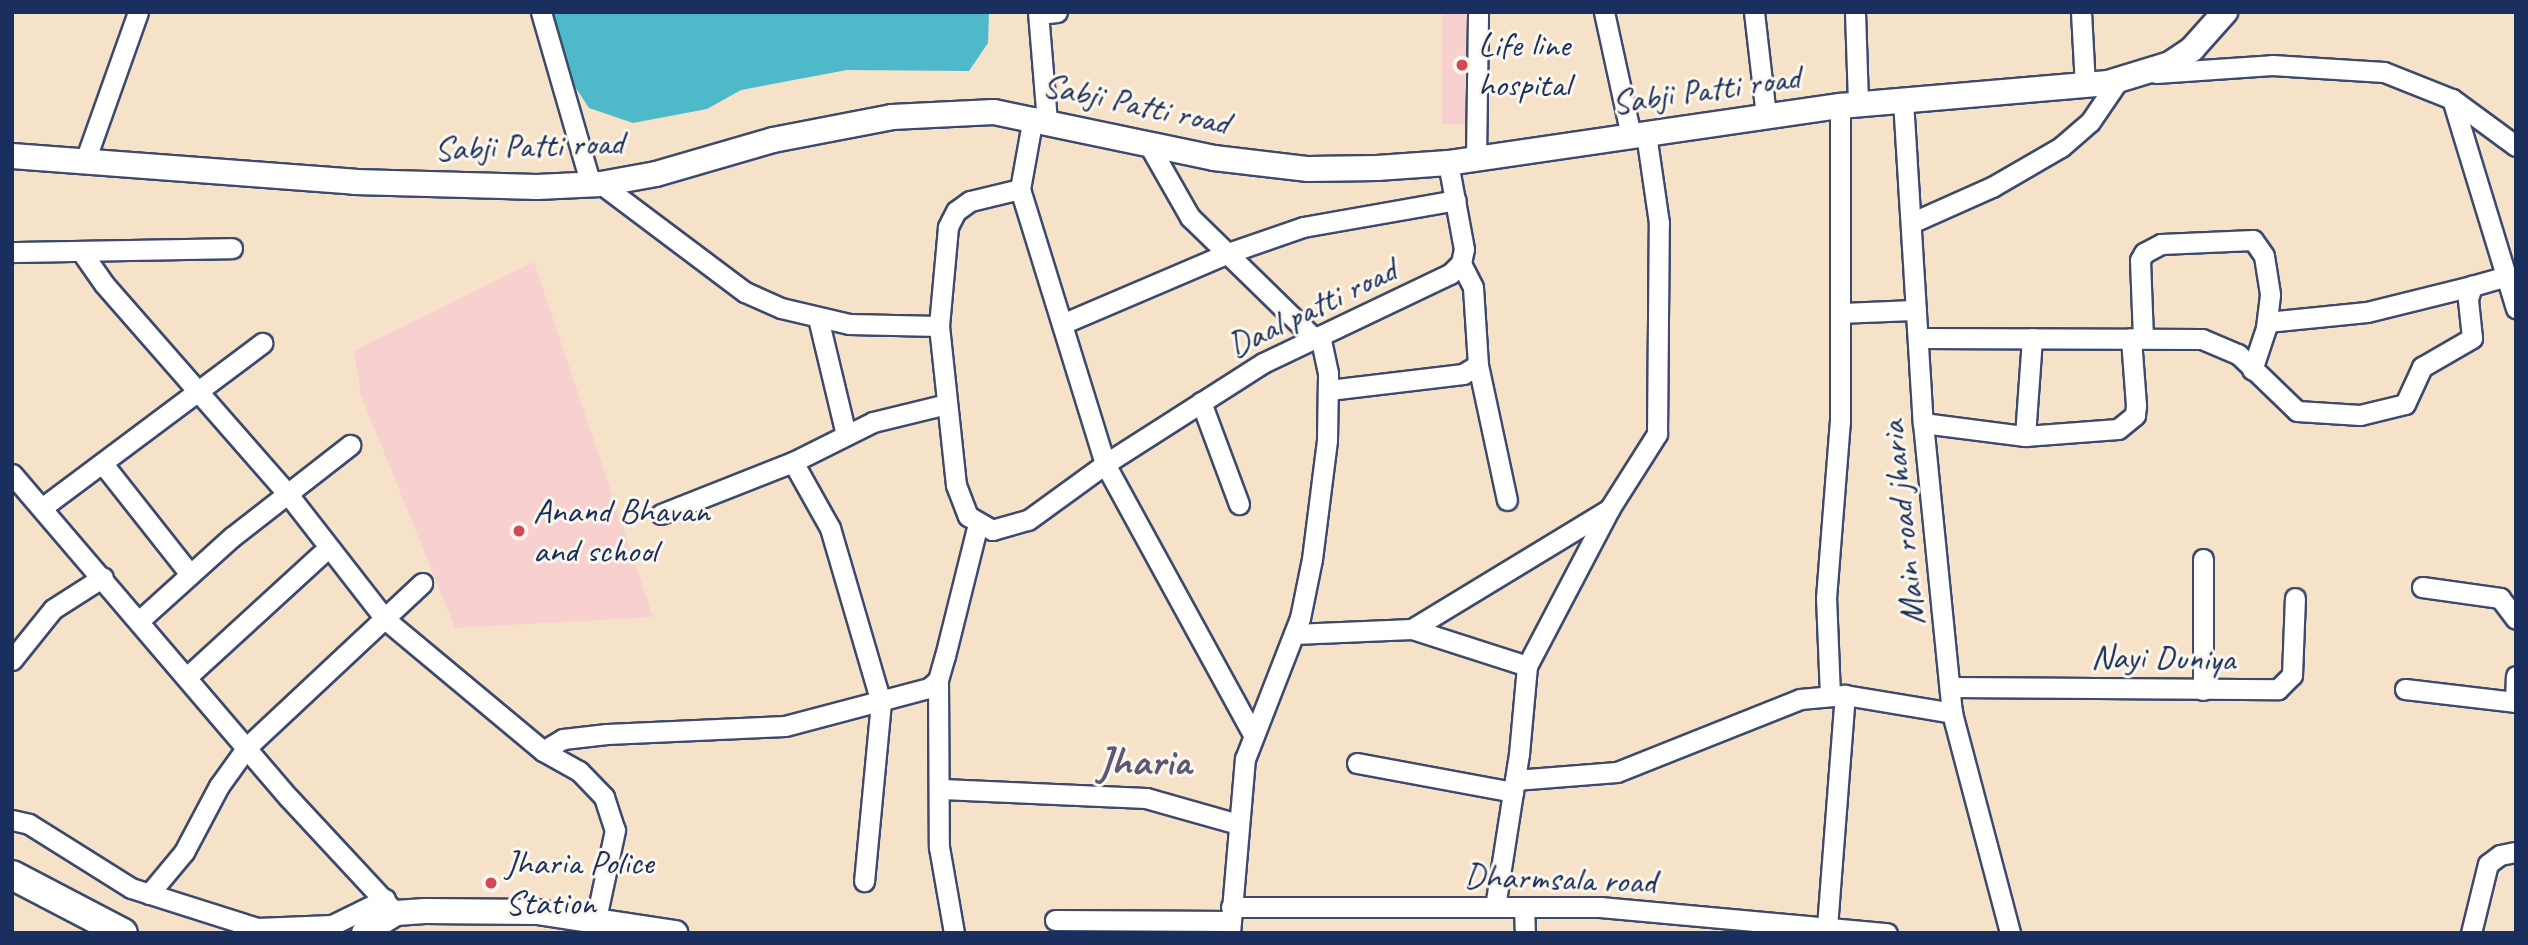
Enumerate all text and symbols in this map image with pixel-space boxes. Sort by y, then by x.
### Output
place label: Life line hospital [1478,24,1570,106]
marker: Life line hospital [1452,55,1472,75]
street label: Sabji Patti road [1609,56,1803,124]
street label: Sabji Patti road [1039,64,1233,144]
street label: Sabji Patti road [433,122,625,170]
street label: Daal patti road [1220,249,1404,367]
street label: Main road jharia [1871,419,1935,627]
place label: Anand Bhavan and school [533,490,710,572]
marker: Anand Bhavan and school [511,523,527,539]
street label: Nayi Duniya [2091,636,2235,680]
district label: Jharia [1097,737,1191,787]
place label: Jharia Police Station [505,842,653,924]
street label: Dharmsala road [1463,855,1657,903]
marker: Jharia Police Station [483,875,499,891]

